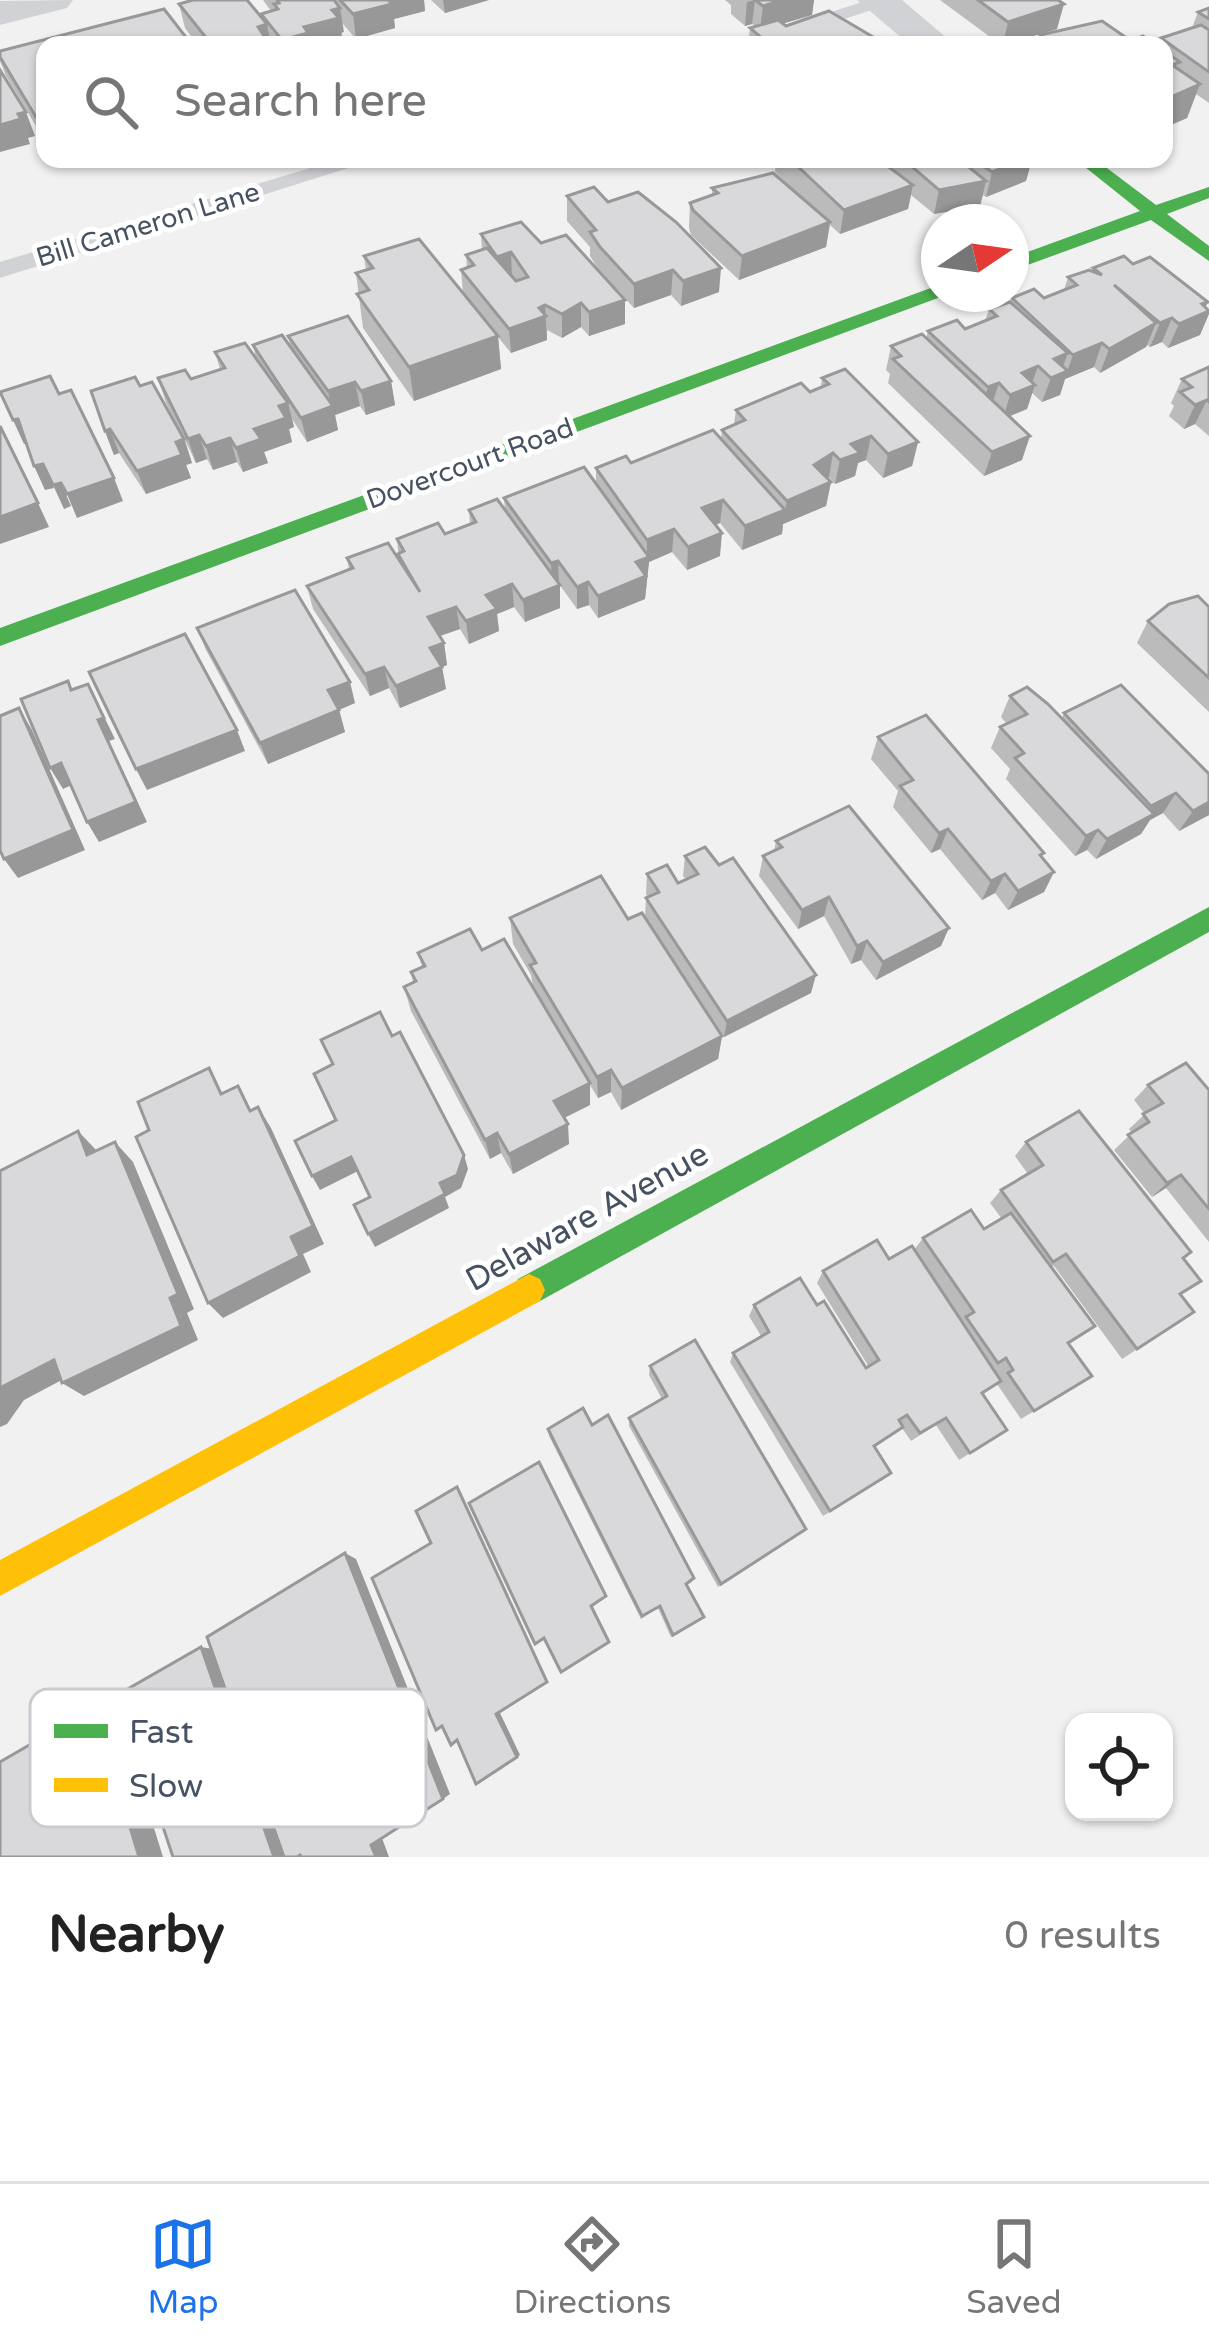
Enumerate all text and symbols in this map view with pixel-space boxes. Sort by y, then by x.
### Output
search box [36,36,1173,168]
icon: search [78,69,144,135]
text: Search here [174,75,427,129]
street label: Bill Cameron Lane [32,175,264,275]
north arrow [921,204,1029,312]
street label: Dovercourt Road [362,411,578,517]
street label: Delaware Avenue [459,1134,715,1300]
legend [30,1689,426,1827]
text: Fast [129,1713,193,1752]
map controls [1065,1713,1173,1821]
button: locate [1065,1713,1173,1821]
text: Slow [129,1767,203,1806]
text: Nearby [48,1904,225,1966]
text: 0 results [1004,1912,1161,1959]
tab: Map [147,2211,219,2322]
tab: Directions [513,2211,671,2322]
tab: Saved [966,2211,1062,2322]

